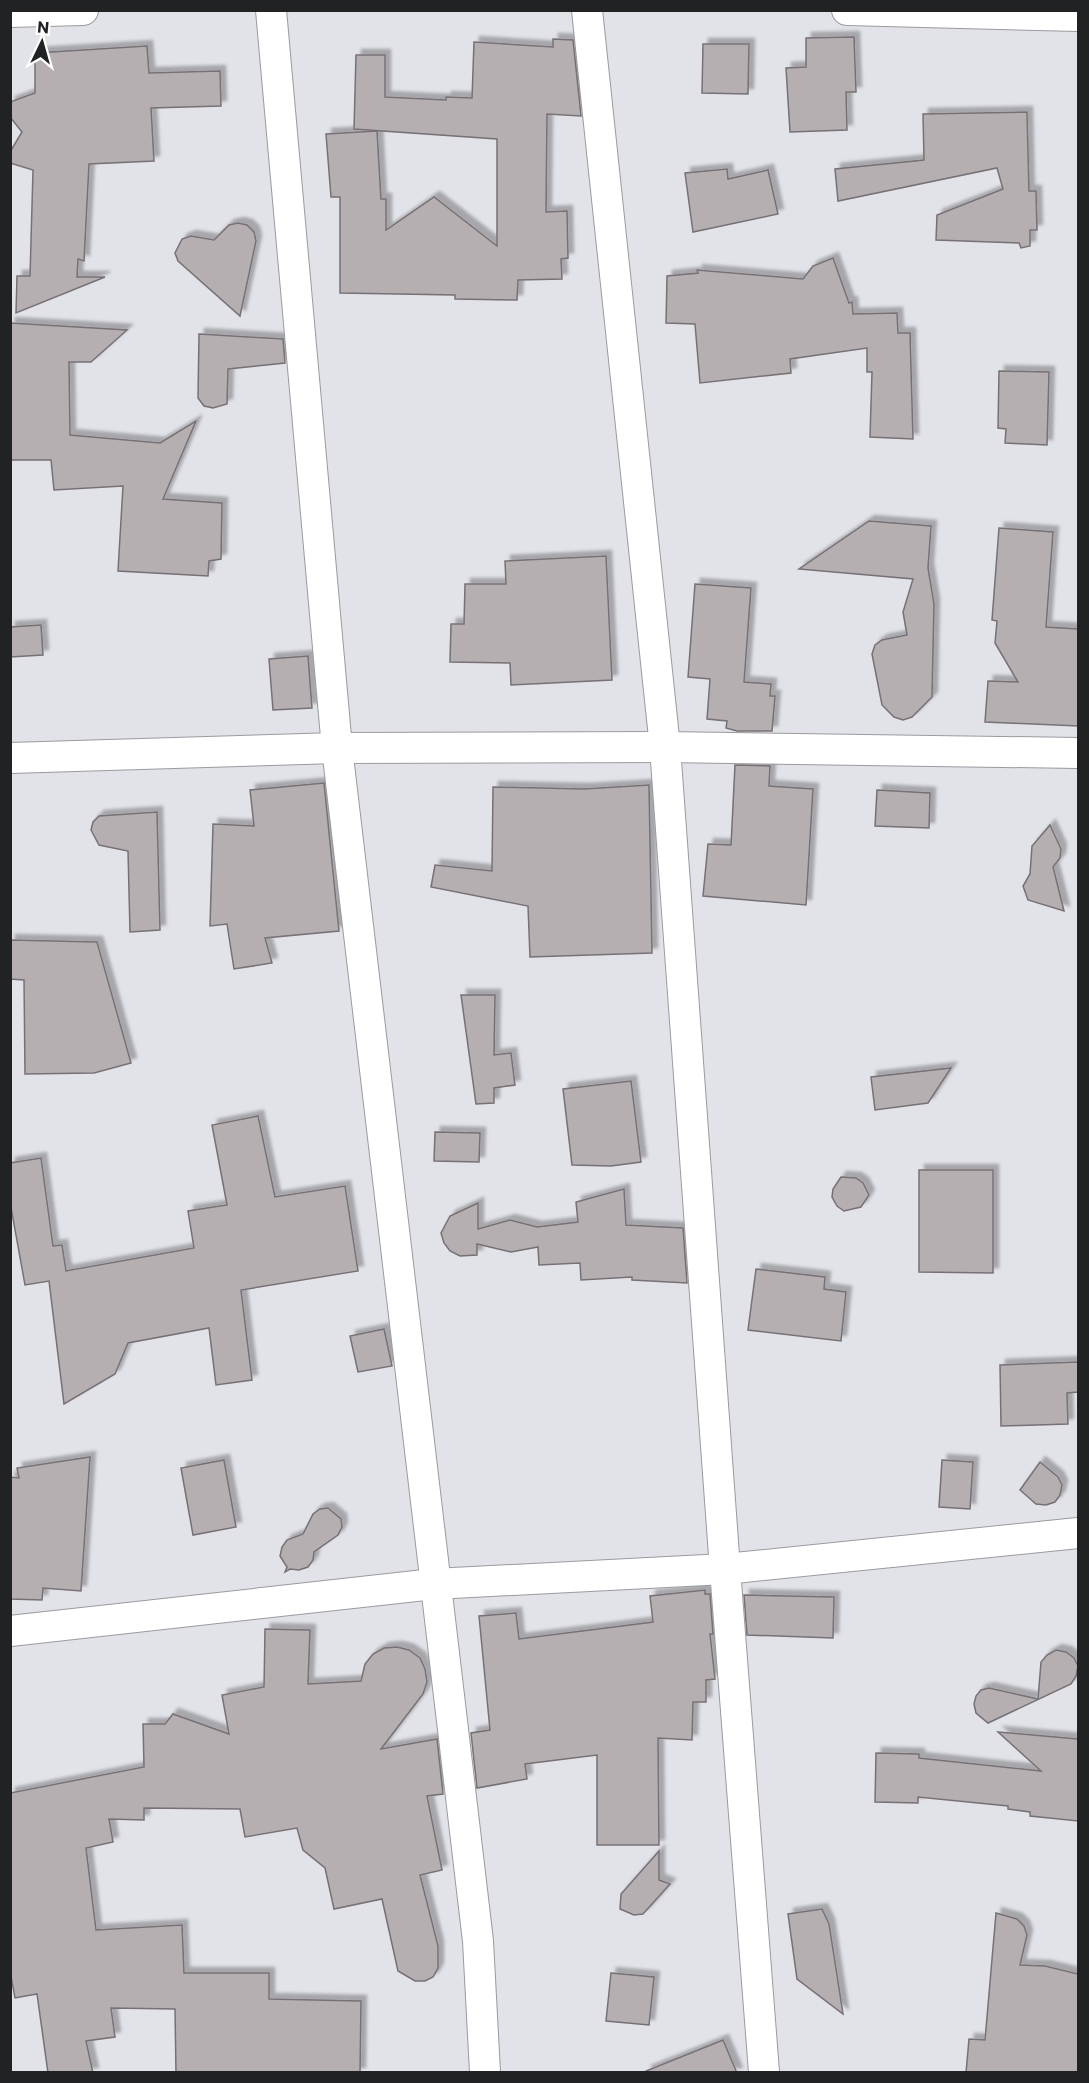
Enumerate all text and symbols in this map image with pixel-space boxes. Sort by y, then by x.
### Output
north arrow [12,12,72,72]
text: N [37,17,50,37]

